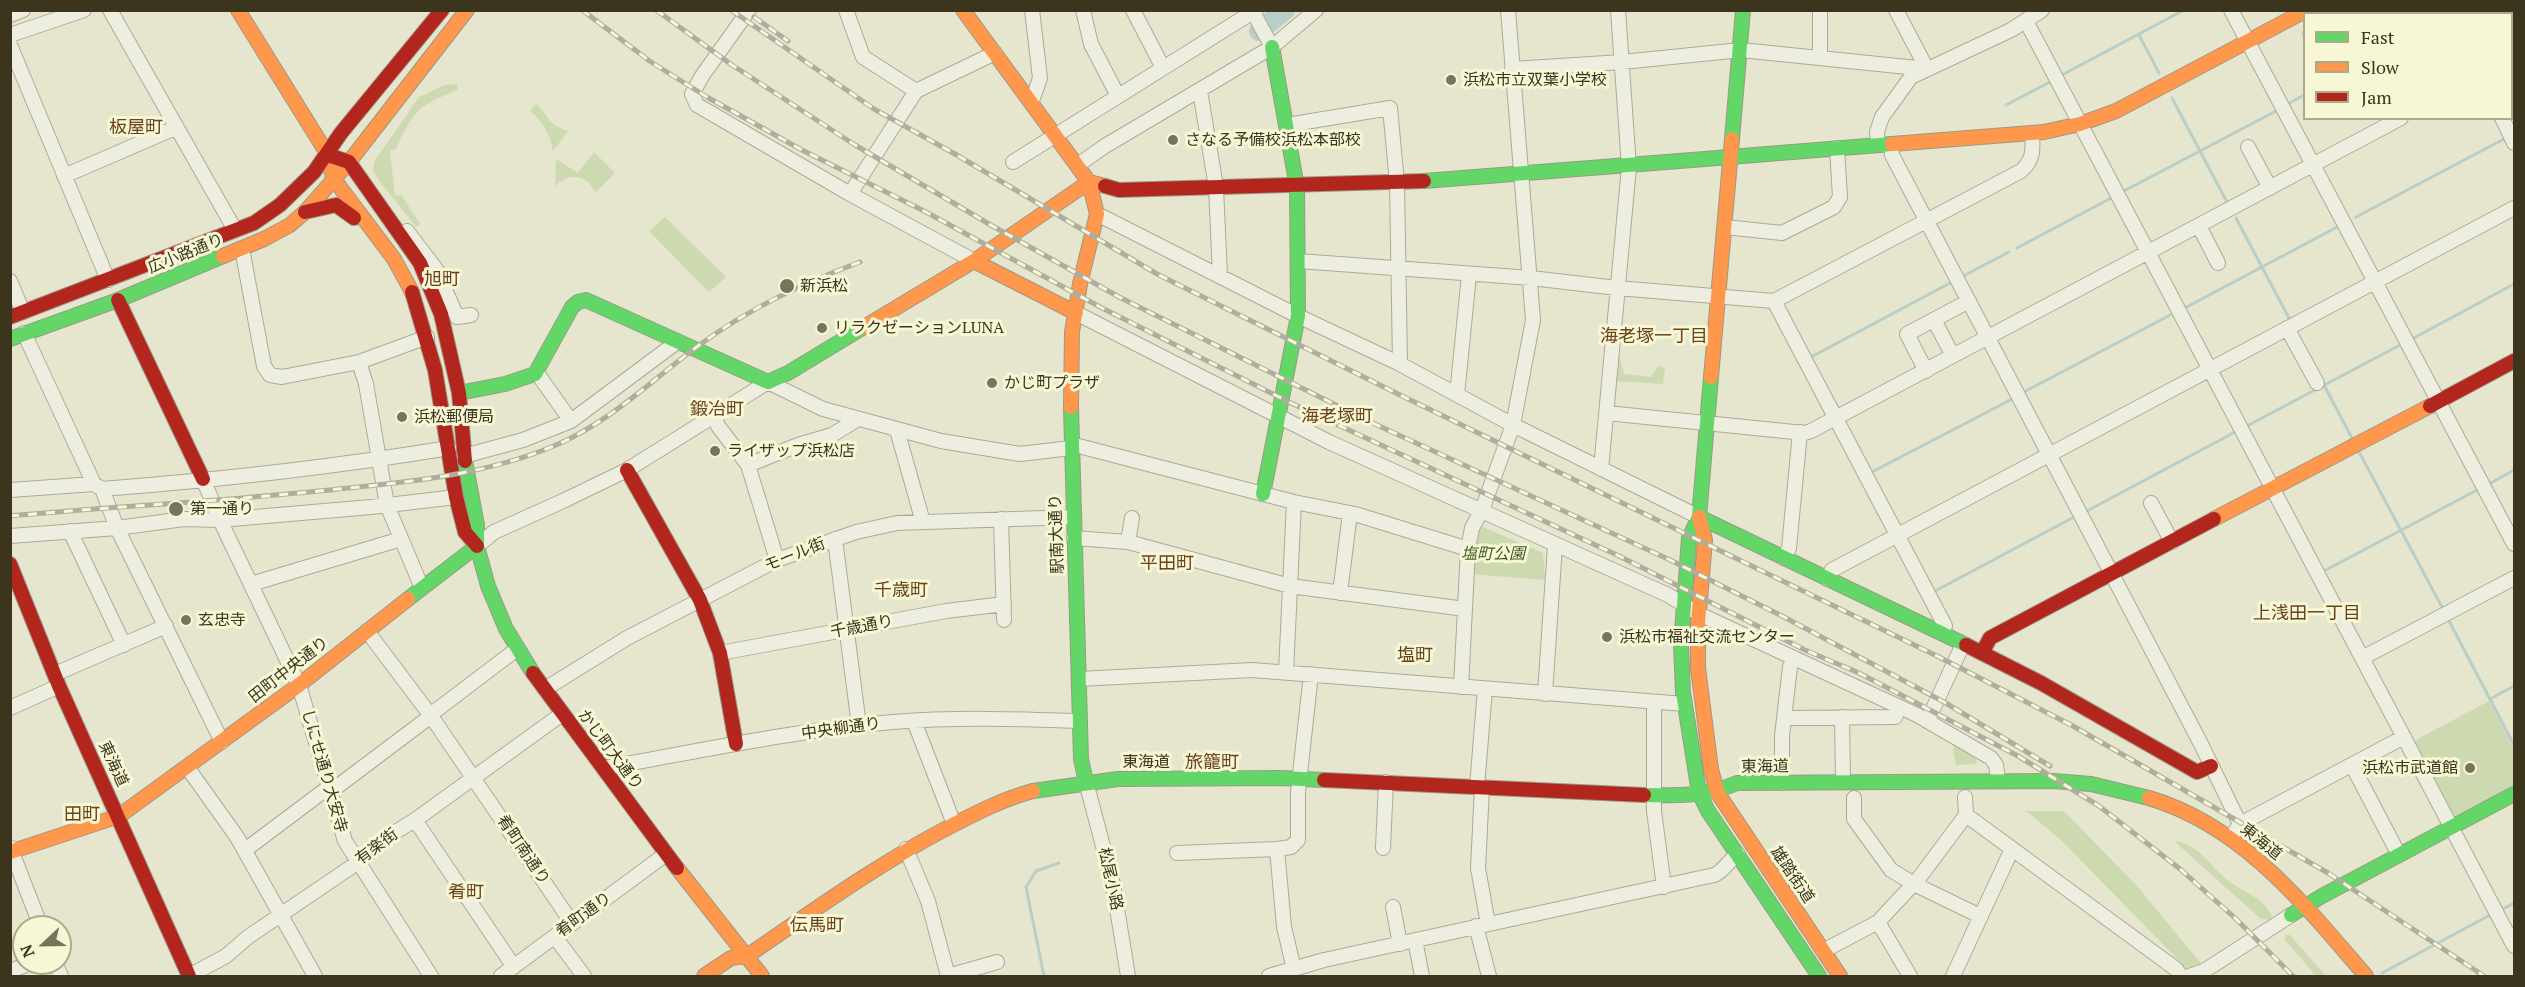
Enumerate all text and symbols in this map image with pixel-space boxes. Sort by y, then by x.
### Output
legend [2303,12,2513,120]
text: Fast [2361,25,2394,49]
text: Slow [2361,55,2399,79]
place label: 浜松市立双葉小学校 [1463,70,1607,90]
marker: 浜松市立双葉小学校 [1444,73,1458,87]
text: Jam [2361,85,2392,109]
district label: 板屋町 [109,117,163,139]
place label: さなる予備校浜松本部校 [1185,130,1361,150]
marker: さなる予備校浜松本部校 [1166,133,1180,147]
street label: 広小路通り [145,230,227,278]
district label: 旭町 [424,269,460,291]
place label: 新浜松 [800,276,848,296]
marker: 新浜松 [778,277,796,295]
place label: リラクゼーションLUNA [834,318,1004,338]
marker: リラクゼーションLUNA [815,321,829,335]
district label: 海老塚一丁目 [1600,326,1708,348]
place label: かじ町プラザ [1004,373,1100,393]
marker: かじ町プラザ [985,376,999,390]
district label: 鍛冶町 [690,399,744,421]
district label: 海老塚町 [1301,406,1373,428]
place label: 浜松郵便局 [414,407,494,427]
marker: 浜松郵便局 [395,410,409,424]
place label: ライザップ浜松店 [727,441,855,461]
marker: ライザップ浜松店 [708,444,722,458]
street label: 駅南大通り [1046,494,1068,574]
place label: 第一通り [190,499,254,519]
marker: 第一通り [167,500,185,518]
street label: モール街 [762,534,828,576]
park label: 塩町公園 [1461,544,1525,564]
district label: 平田町 [1140,553,1194,575]
district label: 千歳町 [874,580,928,602]
district label: 上浅田一丁目 [2253,603,2361,625]
place label: 玄忠寺 [198,610,246,630]
street label: 千歳通り [829,611,895,643]
marker: 玄忠寺 [179,613,193,627]
place label: 浜松市福祉交流センター [1619,627,1795,647]
marker: 浜松市福祉交流センター [1600,630,1614,644]
street label: 田町中央通り [245,633,333,707]
district label: 塩町 [1397,645,1433,667]
street label: かじ町大通り [573,706,647,794]
street label: しにせ通り大安寺 [297,707,351,835]
street label: 中央柳通り [800,714,882,744]
street label: 東海道 [94,738,132,790]
street label: 東海道 [1122,752,1170,772]
district label: 旅籠町 [1185,752,1239,774]
street label: 東海道 [1741,757,1789,777]
place label: 浜松市武道館 [2362,758,2458,778]
marker: 浜松市武道館 [2463,761,2477,775]
district label: 田町 [64,804,100,826]
street label: 肴町南通り [493,811,553,889]
street label: 東海道 [2236,819,2286,865]
street label: 有楽街 [352,825,402,869]
street label: 雄踏街道 [1766,843,1818,907]
street label: 松尾小路 [1094,846,1126,912]
district label: 肴町 [448,882,484,904]
street label: 肴町通り [552,888,616,942]
north arrow [12,915,72,975]
district label: 伝馬町 [790,915,844,937]
text: N [15,941,40,961]

